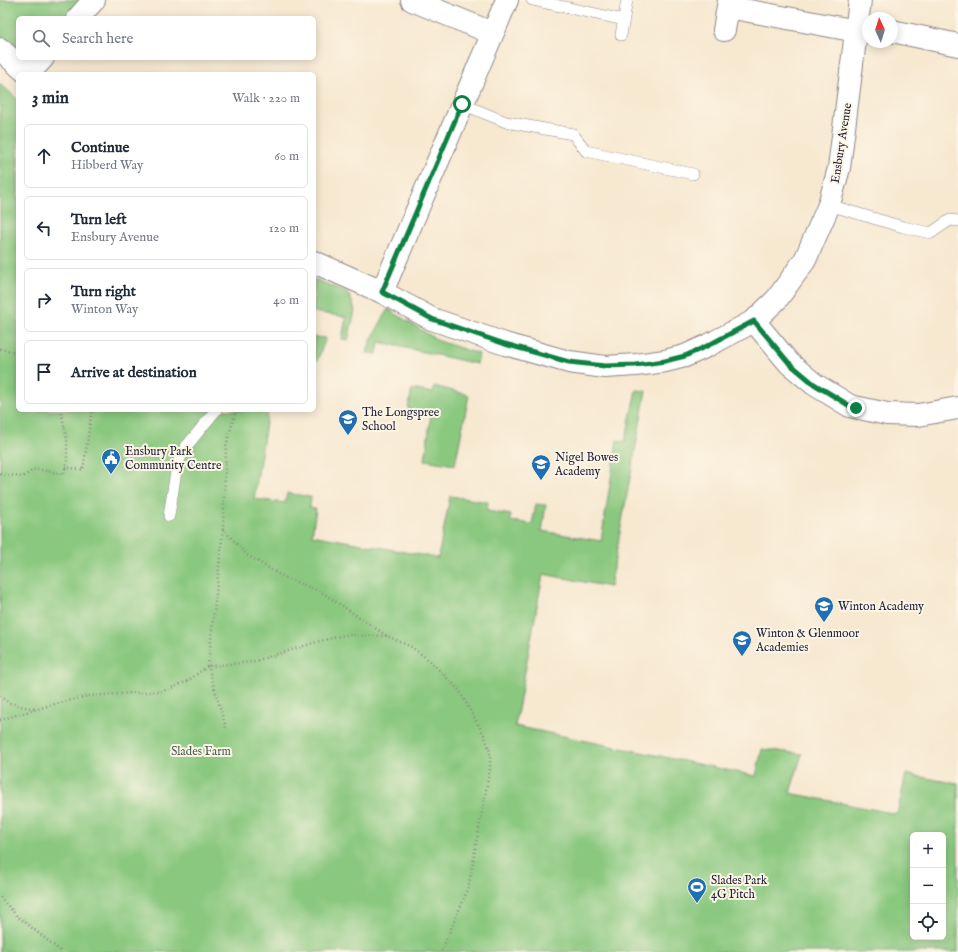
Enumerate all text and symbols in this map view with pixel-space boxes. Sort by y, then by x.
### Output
north arrow [862,12,898,48]
search box [16,16,316,60]
icon: search [30,27,52,49]
text: Search here [62,29,133,48]
text: 3 min [32,88,69,109]
text: Walk · 220 m [232,90,300,107]
route start [453,95,471,113]
street label: Ensbury Avenue [828,101,855,184]
text: Continue [71,138,129,157]
icon: ahead [33,145,55,167]
text: 60 m [274,148,299,165]
text: Hibberd Way [71,157,143,174]
text: Turn left [71,210,127,229]
icon: left [33,217,55,239]
text: 120 m [269,220,299,237]
text: Ensbury Avenue [71,229,159,246]
text: Turn right [71,282,136,301]
icon: right [33,289,55,311]
text: 40 m [273,292,299,309]
text: Winton Way [71,301,138,318]
icon: arrive [33,361,55,383]
text: Arrive at destination [71,363,197,382]
route end [847,399,865,417]
place label: The Longspree School [362,405,440,434]
school or university icon: The Longspree School [337,408,359,436]
place label: Ensbury Park Community Centre [125,444,222,473]
public building icon: Ensbury Park Community Centre [100,447,122,475]
place label: Nigel Bowes Academy [554,450,618,479]
school or university icon: Nigel Bowes Academy [530,453,552,481]
school or university icon: Winton Academy [813,595,835,623]
place label: Winton Academy [838,599,924,614]
place label: Winton & Glenmoor Academies [755,626,860,655]
school or university icon: Winton & Glenmoor Academies [731,629,753,657]
park label: Slades Farm [171,744,231,759]
map controls [910,832,946,940]
button: + [910,832,946,868]
button: − [910,868,946,904]
place label: Slades Park 4G Pitch [711,873,768,902]
sports icon: Slades Park 4G Pitch [686,876,708,904]
button: locate [910,904,946,940]

